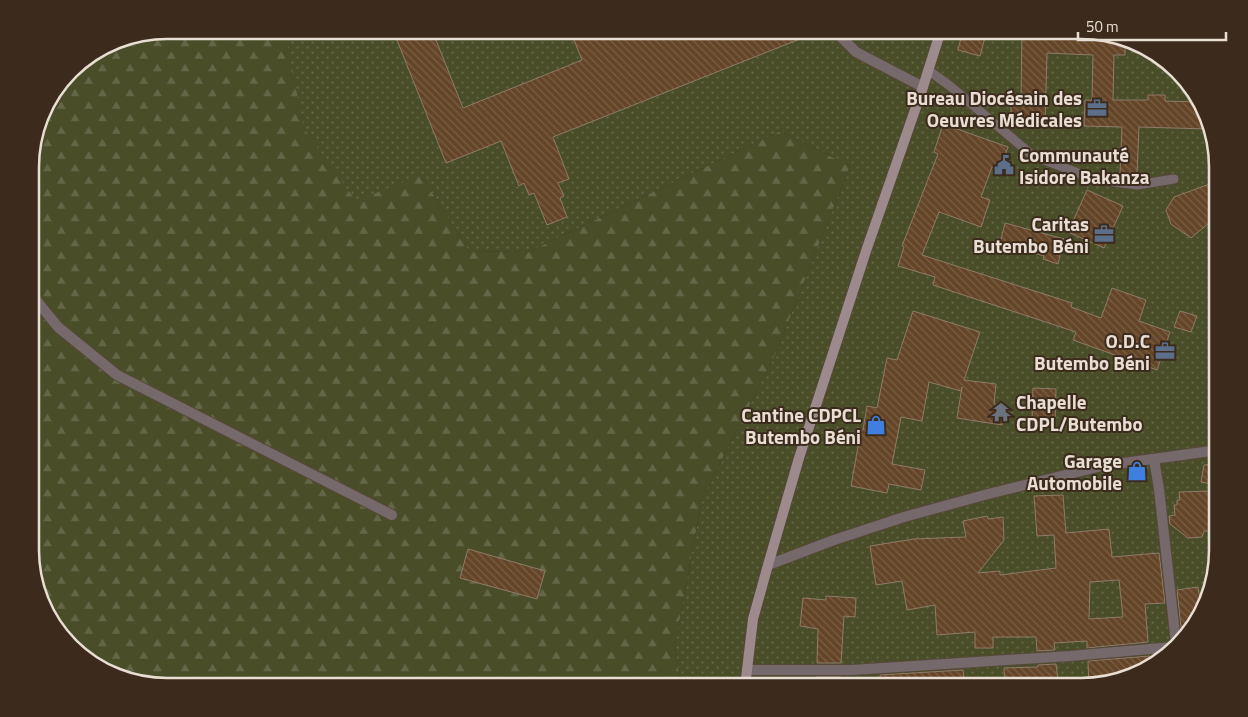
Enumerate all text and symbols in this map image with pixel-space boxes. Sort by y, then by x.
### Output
scale bar [1078,10,1226,42]
text: 50 m [1086,15,1119,38]
place label: Bureau Diocésain des Oeuvres Médicales [906,83,1082,134]
office icon: Bureau Diocésain des Oeuvres Médicales [1086,97,1108,119]
place label: Communauté Isidore Bakanza [1019,140,1150,191]
public building icon: Communauté Isidore Bakanza [993,154,1015,176]
place label: Caritas Butembo Béni [973,209,1089,260]
office icon: Caritas Butembo Béni [1093,223,1115,245]
place label: O.D.C Butembo Béni [1034,326,1150,377]
office icon: O.D.C Butembo Béni [1154,340,1176,362]
place label: Chapelle CDPL/Butembo [1016,387,1143,438]
place label: Cantine CDPCL Butembo Béni [741,400,861,451]
temple icon: Chapelle CDPL/Butembo [990,401,1012,423]
shop icon: Cantine CDPCL Butembo Béni [865,414,887,436]
place label: Garage Automobile [1027,446,1122,497]
shop icon: Garage Automobile [1126,460,1148,482]

